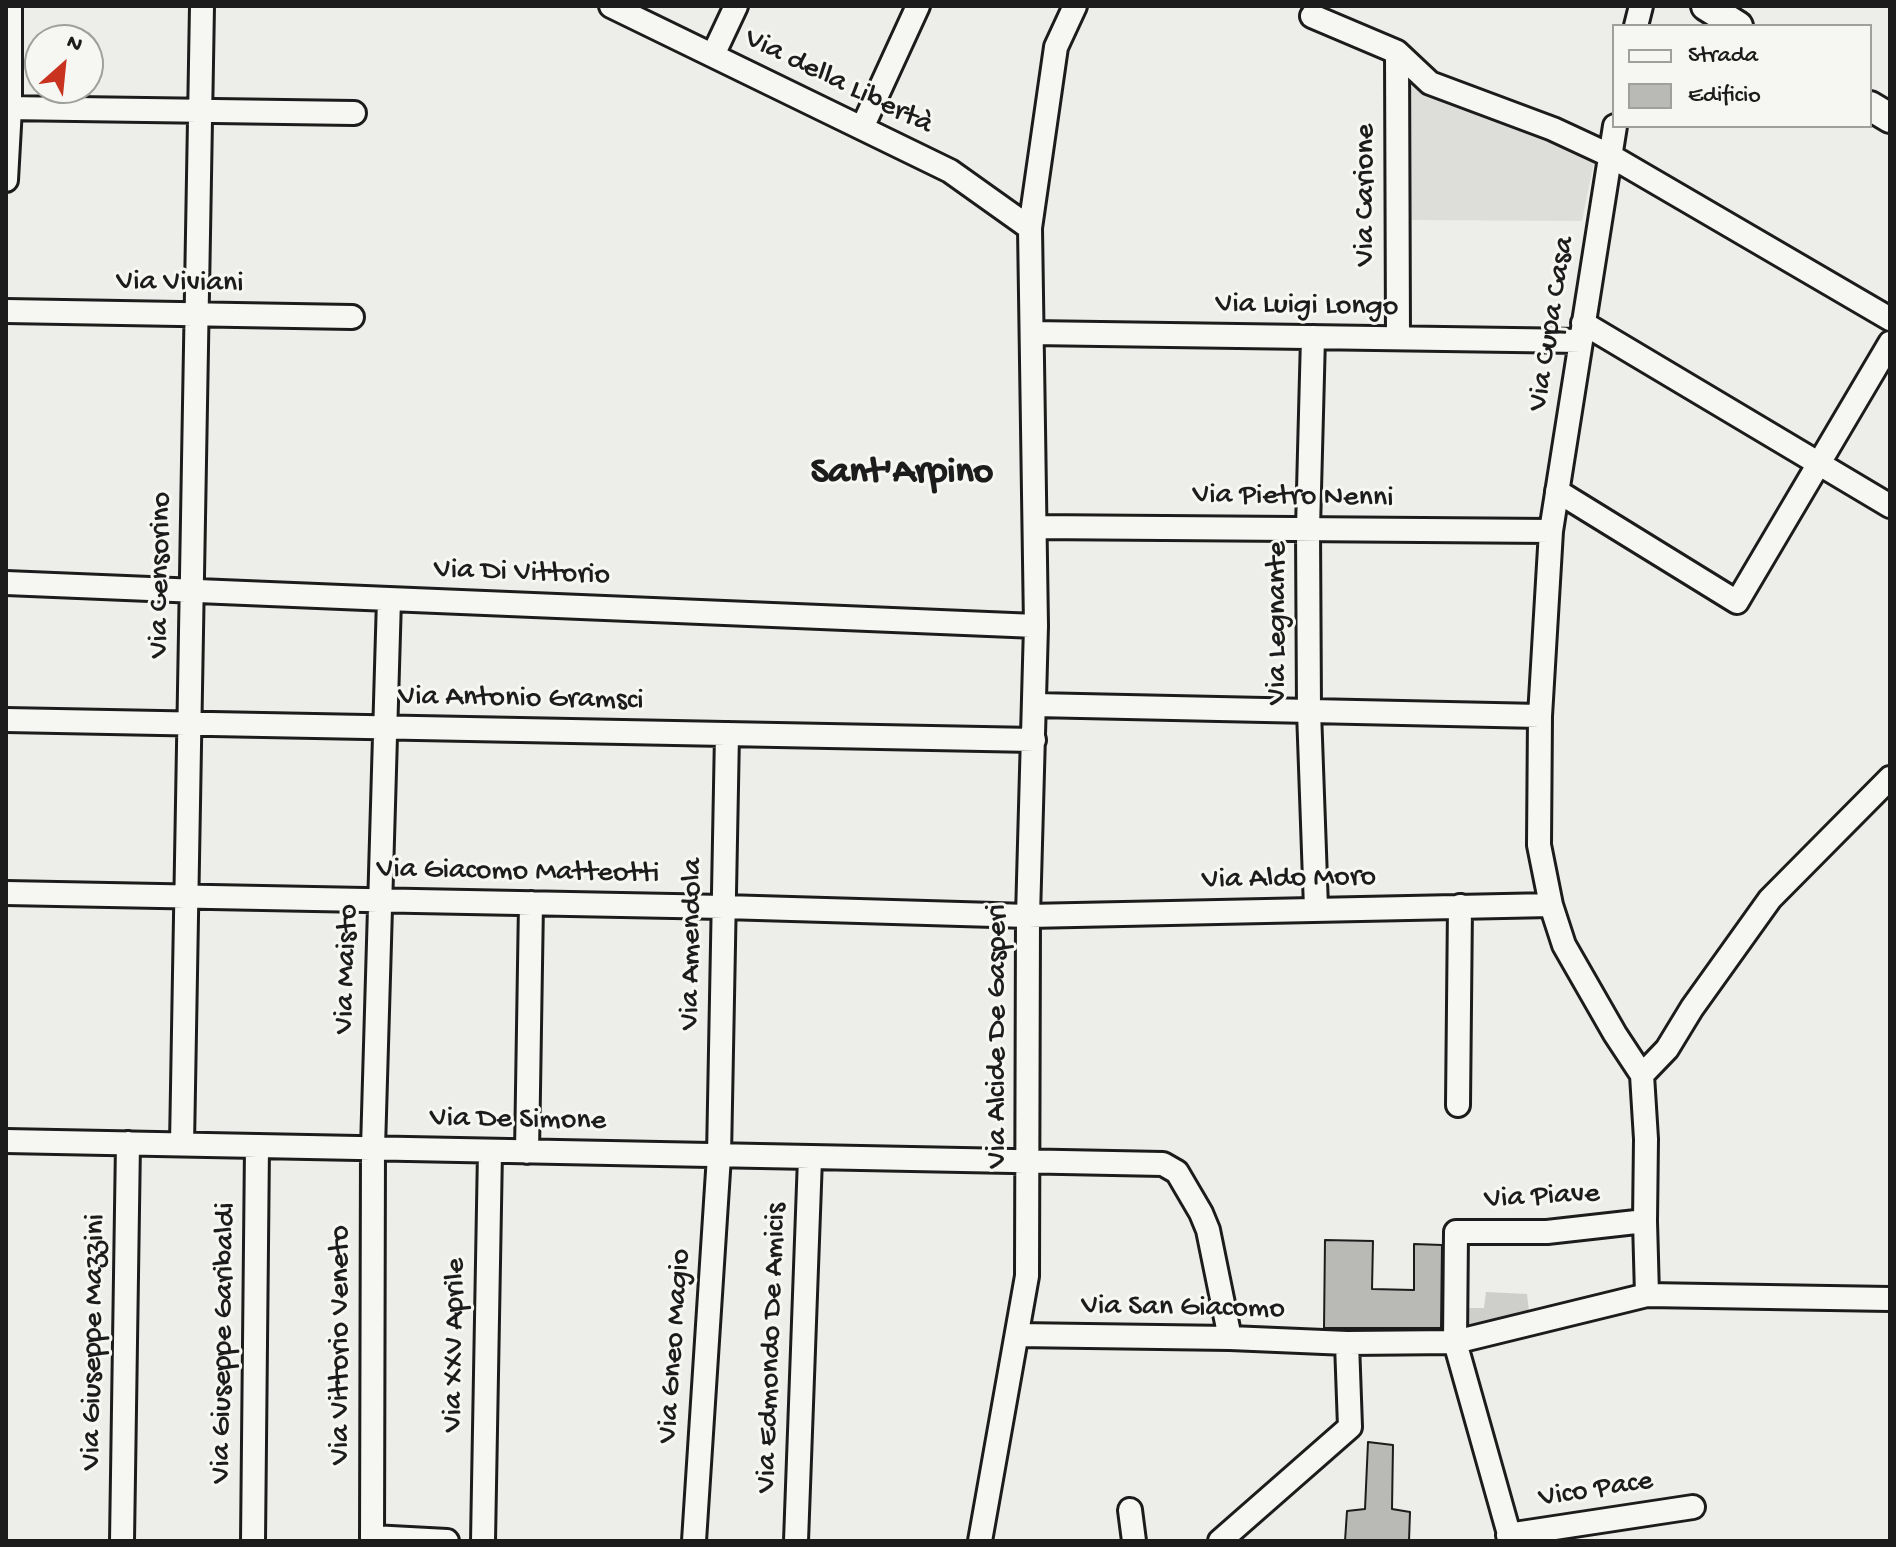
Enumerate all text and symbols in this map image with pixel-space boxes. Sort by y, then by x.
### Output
street label: Via della Libertà [738,22,938,144]
north arrow [24,24,104,104]
legend [1612,24,1872,128]
text: N [62,30,86,59]
text: Strada [1688,42,1758,71]
text: Edificio [1688,82,1761,111]
street label: Via Carione [1349,124,1385,266]
street label: Via Cupa Casa [1521,234,1585,414]
street label: Via Viviani [116,265,244,303]
street label: Via Luigi Longo [1215,287,1399,327]
district label: Sant'Arpino [811,451,993,497]
street label: Via Pietro Nenni [1192,478,1394,518]
street label: Via Censorino [143,491,181,659]
street label: Via Legnante [1261,541,1297,705]
street label: Via Di Vittorio [433,553,611,595]
street label: Via Antonio Gramsci [398,680,644,720]
street label: Via Giacomo Matteotti [376,853,660,893]
street label: Via Amendola [674,858,712,1030]
street label: Via Aldo Moro [1202,860,1376,900]
street label: Via Maisto [328,904,368,1034]
street label: Via Alcide De Gasperi [981,904,1017,1168]
street label: Via De Simone [430,1101,606,1141]
street label: Via Piave [1483,1177,1601,1219]
street label: Via Giuseppe Garibaldi [205,1202,245,1484]
street label: Via Edmondo De Amicis [750,1202,796,1494]
street label: Via Giuseppe Mazzini [75,1214,115,1470]
street label: Via Vittorio Veneto [324,1225,360,1465]
street label: Via Gneo Magio [651,1248,701,1444]
street label: Via XXV Aprile [436,1258,476,1432]
street label: Via San Giacomo [1081,1289,1285,1329]
street label: Vico Pace [1536,1464,1656,1518]

